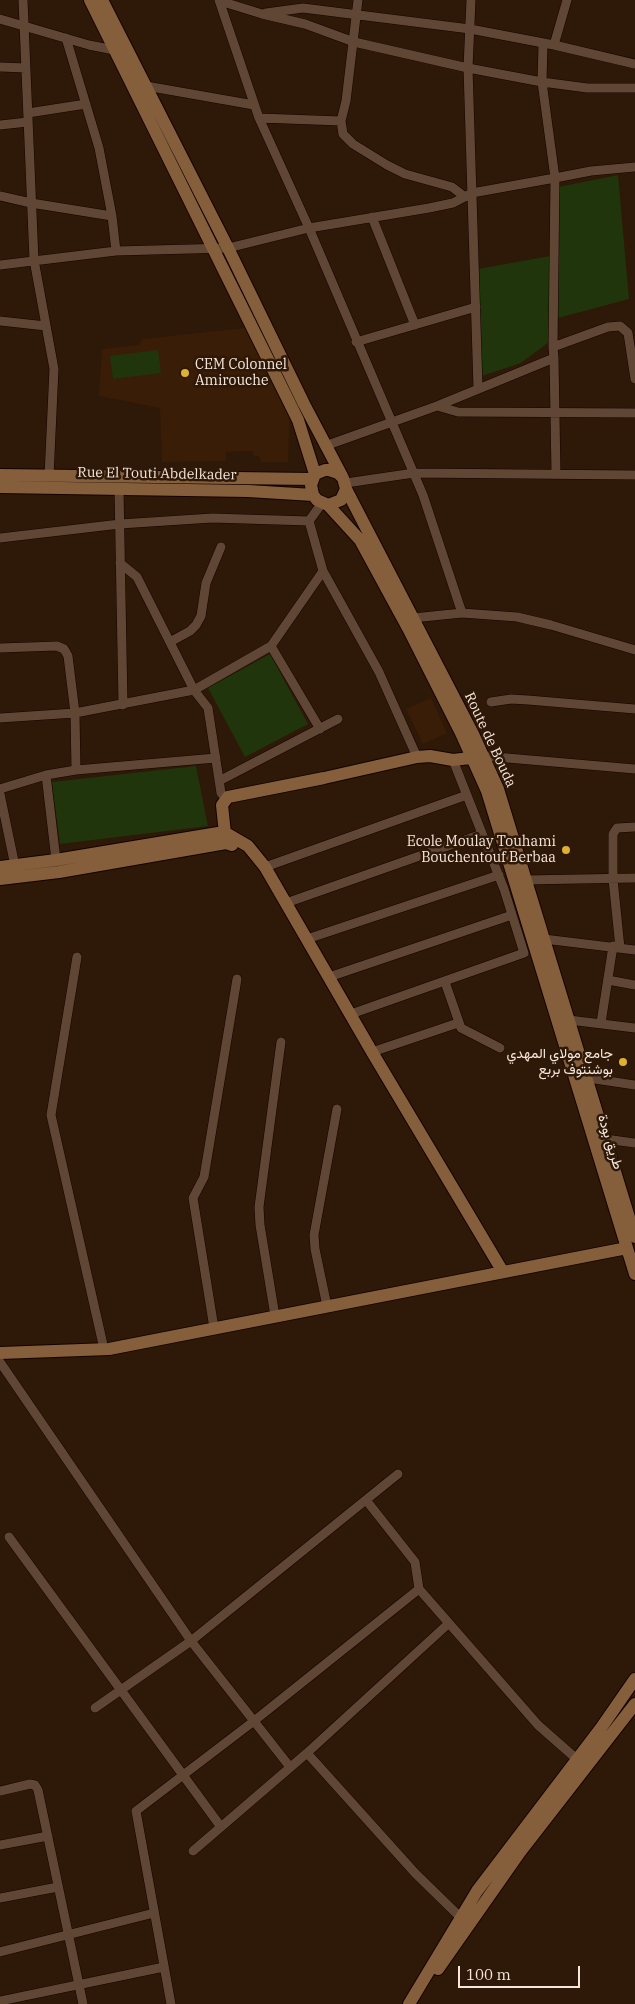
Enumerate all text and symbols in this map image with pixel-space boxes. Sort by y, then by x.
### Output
place label: CEM Colonnel Amirouche [195,357,287,390]
marker: CEM Colonnel Amirouche [179,367,191,379]
street label: Rue El Touti Abdelkader [77,464,237,484]
street label: Route de Bouda [461,690,519,790]
place label: Ecole Moulay Touhami Bouchentouf Berbaa [407,834,556,866]
marker: Ecole Moulay Touhami Bouchentouf Berbaa [560,844,572,856]
place label: جامع مولاي المهدي بوشنتوف بربع [506,1046,613,1078]
marker: جامع مولاي المهدي بوشنتوف بربع [617,1056,629,1068]
street label: طريق بودة [594,1113,626,1171]
scale bar [460,1956,582,1988]
text: 100 m [466,1965,511,1984]

